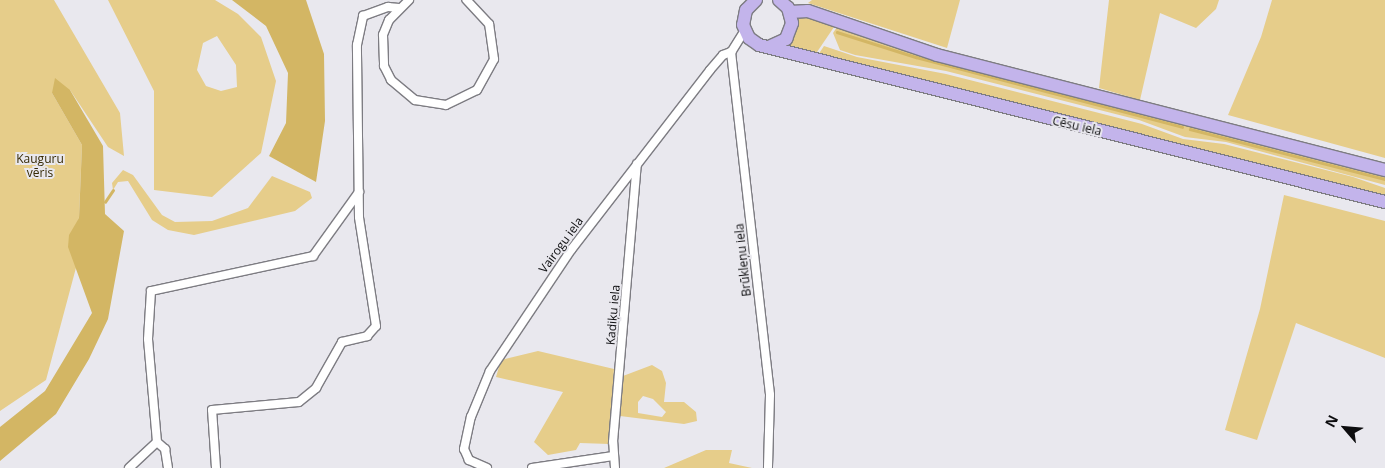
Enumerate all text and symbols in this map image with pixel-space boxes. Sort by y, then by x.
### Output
street label: Cēsu iela [1051,113,1103,139]
park label: Kauguru vēris [16,152,64,180]
street label: Vairogu iela [536,214,586,276]
street label: Brūkleņu iela [732,223,754,297]
street label: Kadiķu iela [603,284,623,346]
north arrow [1320,403,1370,453]
text: N [1320,412,1342,430]

